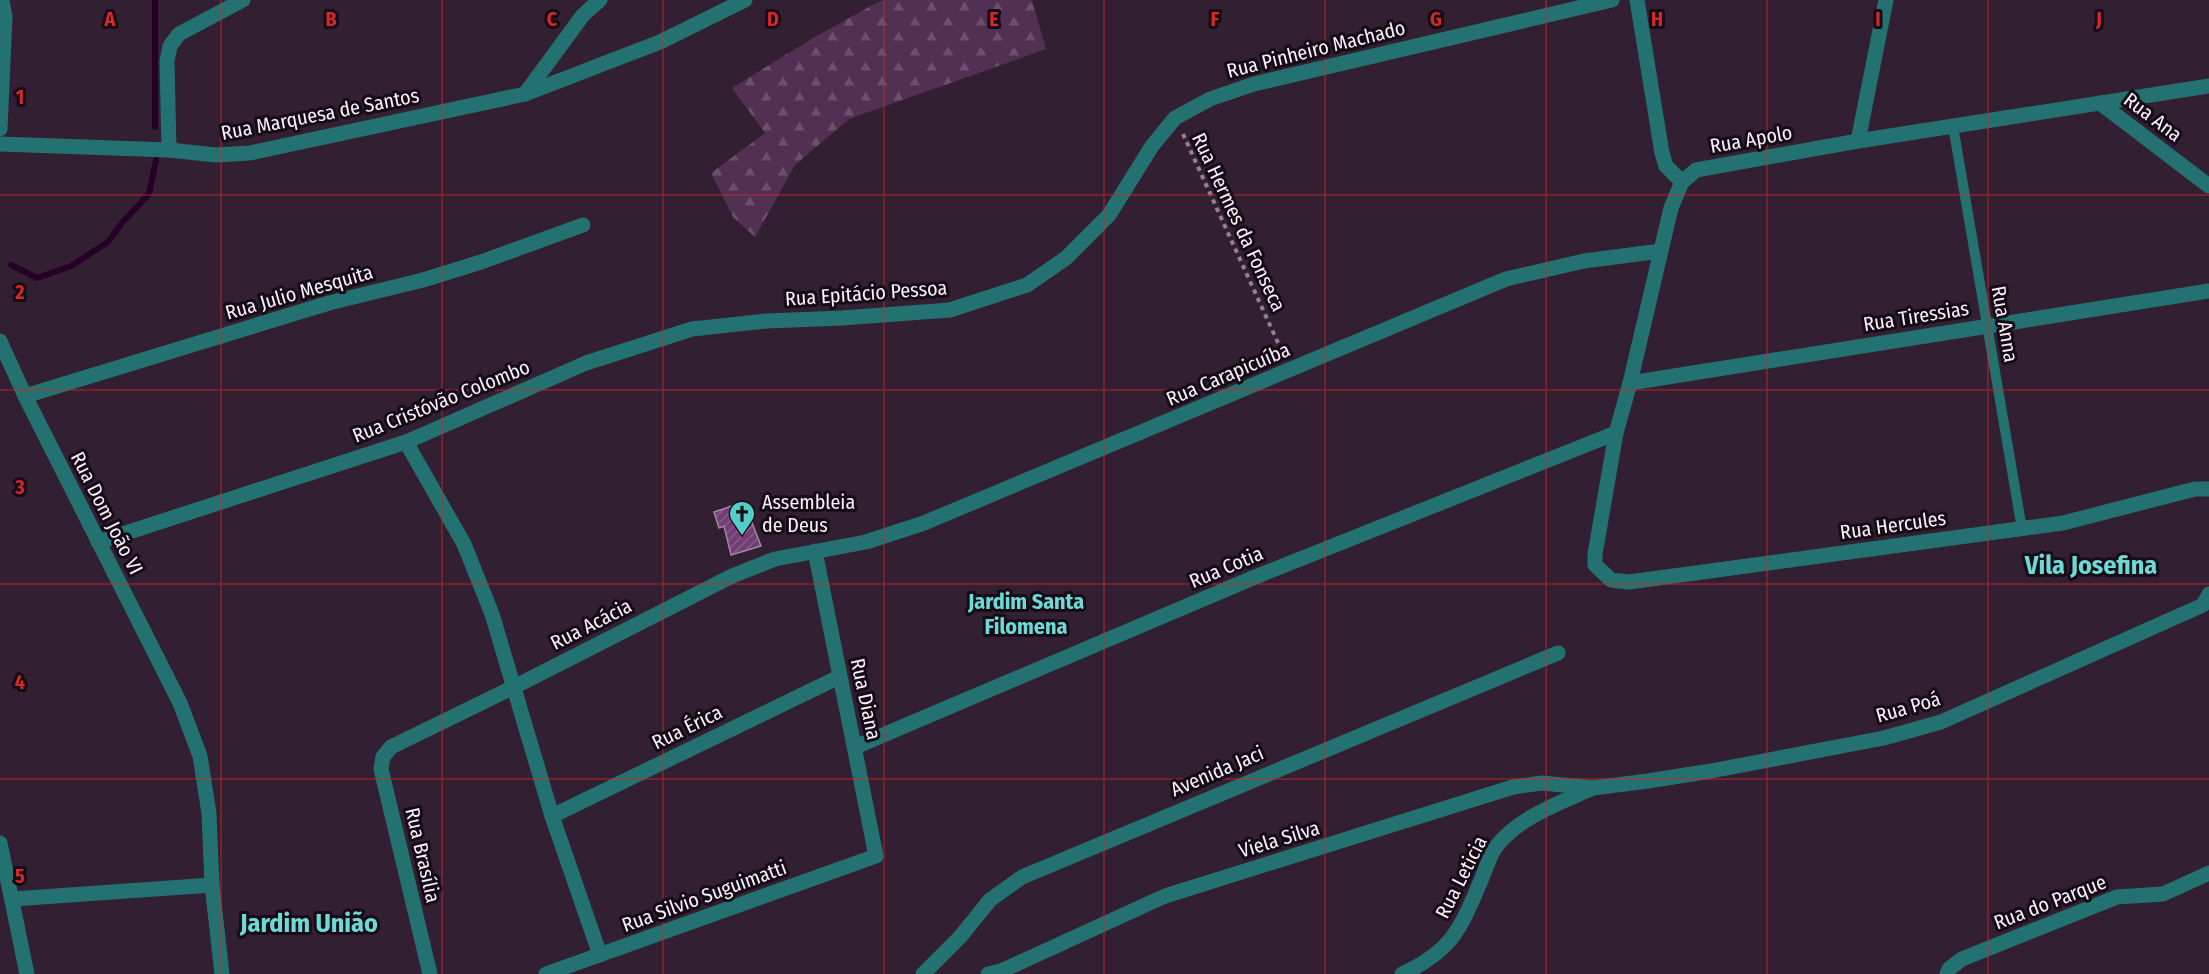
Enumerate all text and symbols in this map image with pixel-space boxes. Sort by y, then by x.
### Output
text: A [104,7,117,31]
text: B [325,7,337,31]
text: C [547,7,558,31]
text: D [767,7,779,31]
text: E [989,7,999,31]
text: F [1211,7,1220,31]
text: G [1430,7,1442,31]
text: H [1651,7,1663,31]
text: I [1875,7,1881,31]
text: J [2095,7,2102,31]
street label: Rua Pinheiro Machado [1224,15,1408,83]
street label: Rua Marquesa de Santos [219,83,421,145]
text: 1 [16,85,24,109]
street label: Rua Ana [2119,87,2187,147]
street label: Rua Apolo [1708,120,1794,158]
street label: Rua Hermes da Fonseca [1187,129,1291,315]
street label: Rua Julio Mesquita [222,259,376,325]
street label: Rua Epitácio Pessoa [784,275,948,311]
text: 2 [14,280,25,304]
street label: Rua Anna [1986,284,2024,364]
street label: Rua Tiressias [1861,296,1971,336]
street label: Rua Carapicuíba [1163,337,1293,411]
street label: Rua Cristóvão Colombo [349,354,533,448]
street label: Rua Dom João VI [66,448,148,578]
text: 3 [14,475,25,499]
place label: Assembleia de Deus [762,490,855,537]
church icon: Assembleia de Deus [727,499,757,537]
street label: Rua Hercules [1838,506,1948,544]
street label: Rua Cotia [1186,541,1266,593]
district label: Vila Josefina [2024,550,2157,581]
district label: Jardim Santa Filomena [967,588,1084,640]
street label: Rua Acácia [546,593,636,655]
street label: Rua Diana [846,656,886,742]
text: 4 [15,670,25,694]
street label: Rua Poá [1873,686,1943,728]
street label: Rua Érica [648,700,726,754]
street label: Avenida Jaci [1167,741,1267,801]
street label: Rua Brasília [400,805,446,905]
street label: Viela Silva [1236,815,1322,863]
street label: Rua Leticia [1430,832,1492,922]
street label: Rua Silvio Suguimatti [618,855,790,937]
text: 5 [15,864,25,888]
street label: Rua do Parque [1990,870,2110,934]
district label: Jardim União [239,908,378,939]

